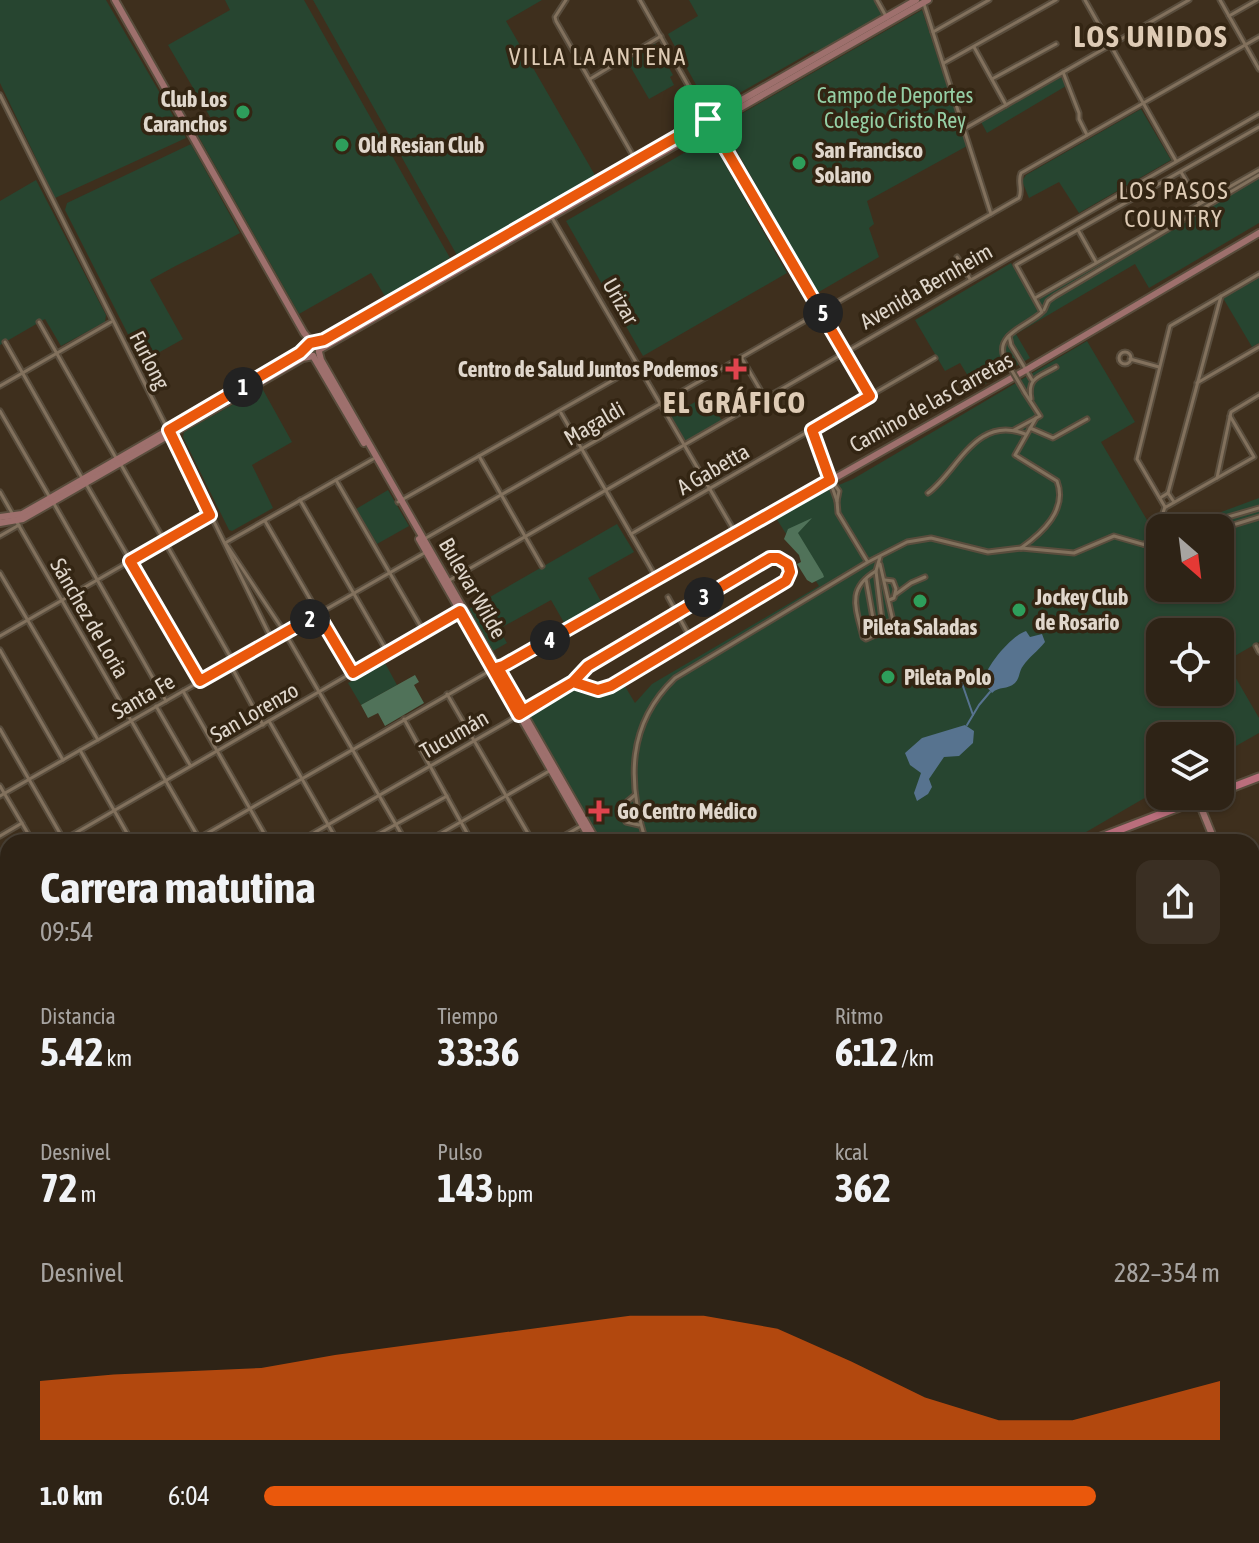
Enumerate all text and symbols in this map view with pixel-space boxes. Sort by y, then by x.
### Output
district label: LOS UNIDOS [1073,19,1229,53]
district label: VILLA LA ANTENA [509,43,687,70]
park label: Campo de Deportes Colegio Cristo Rey [817,82,973,133]
pin [674,85,742,153]
place label: Club Los Caranchos [143,86,227,137]
icon: arrive [686,97,730,141]
marker: Club Los Caranchos [234,103,252,121]
place label: Old Resian Club [358,132,484,158]
marker: Old Resian Club [333,136,351,154]
place label: San Francisco Solano [815,137,923,188]
marker: San Francisco Solano [790,154,808,172]
district label: LOS PASOS COUNTRY [1119,177,1229,232]
street label: Avenida Bernheim [855,238,997,334]
street label: Urizar [597,273,645,329]
pin: 5 [803,293,843,333]
text: 5 [818,300,828,326]
street label: Furlong [124,327,176,394]
street label: Camino de las Carretas [845,346,1017,458]
place label: Centro de Salud Juntos Podemos [458,356,718,382]
marker: Centro de Salud Juntos Podemos [725,358,747,380]
pin: 1 [223,367,263,407]
text: 1 [238,374,248,400]
district label: EL GRÁFICO [663,385,807,419]
street label: Magaldi [559,395,629,451]
street label: A Gabetta [672,438,754,500]
north arrow [1146,514,1234,602]
map controls [1146,514,1234,810]
street label: Bulevar Wilde [434,533,512,643]
street label: Sánchez de Loria [45,554,135,682]
pin: 3 [684,577,724,617]
text: 3 [699,584,709,610]
place label: Jockey Club de Rosario [1034,584,1128,635]
marker: Pileta Saladas [911,592,929,610]
pin: 2 [290,599,330,639]
marker: Jockey Club de Rosario [1010,601,1028,619]
text: 2 [305,606,315,632]
place label: Pileta Saladas [863,614,978,640]
button: locate [1146,618,1234,706]
pin: 4 [530,620,570,660]
text: 4 [545,627,555,653]
place label: Pileta Polo [904,664,992,690]
street label: Santa Fe [107,668,179,724]
marker: Pileta Polo [879,668,897,686]
street label: San Lorenzo [205,676,303,748]
street label: Tucumán [415,704,493,764]
button: layers [1146,722,1234,810]
place label: Go Centro Médico [617,798,757,824]
marker: Go Centro Médico [588,800,610,822]
button: share [1136,860,1220,944]
text: Carrera matutina [40,862,315,912]
text: 09:54 [40,917,94,947]
text: Distancia [40,1003,116,1029]
text: Tiempo [437,1003,498,1029]
text: Ritmo [835,1003,883,1029]
text: 5.42 [40,1029,104,1074]
text: 33:36 [437,1029,520,1074]
text: 6:12 [835,1029,898,1074]
text: km [104,1045,132,1071]
text: /km [898,1045,934,1071]
text: Desnivel [40,1139,110,1165]
text: Pulso [437,1139,483,1165]
text: kcal [835,1139,868,1165]
text: 72 [40,1165,78,1210]
text: 143 [437,1165,494,1210]
text: 362 [835,1165,891,1210]
text: m [78,1181,96,1207]
text: bpm [494,1181,533,1207]
text: Desnivel [40,1258,123,1288]
text: 282–354 m [1114,1258,1220,1288]
text: 1.0 km [40,1481,103,1511]
text: 6:04 [168,1481,210,1511]

